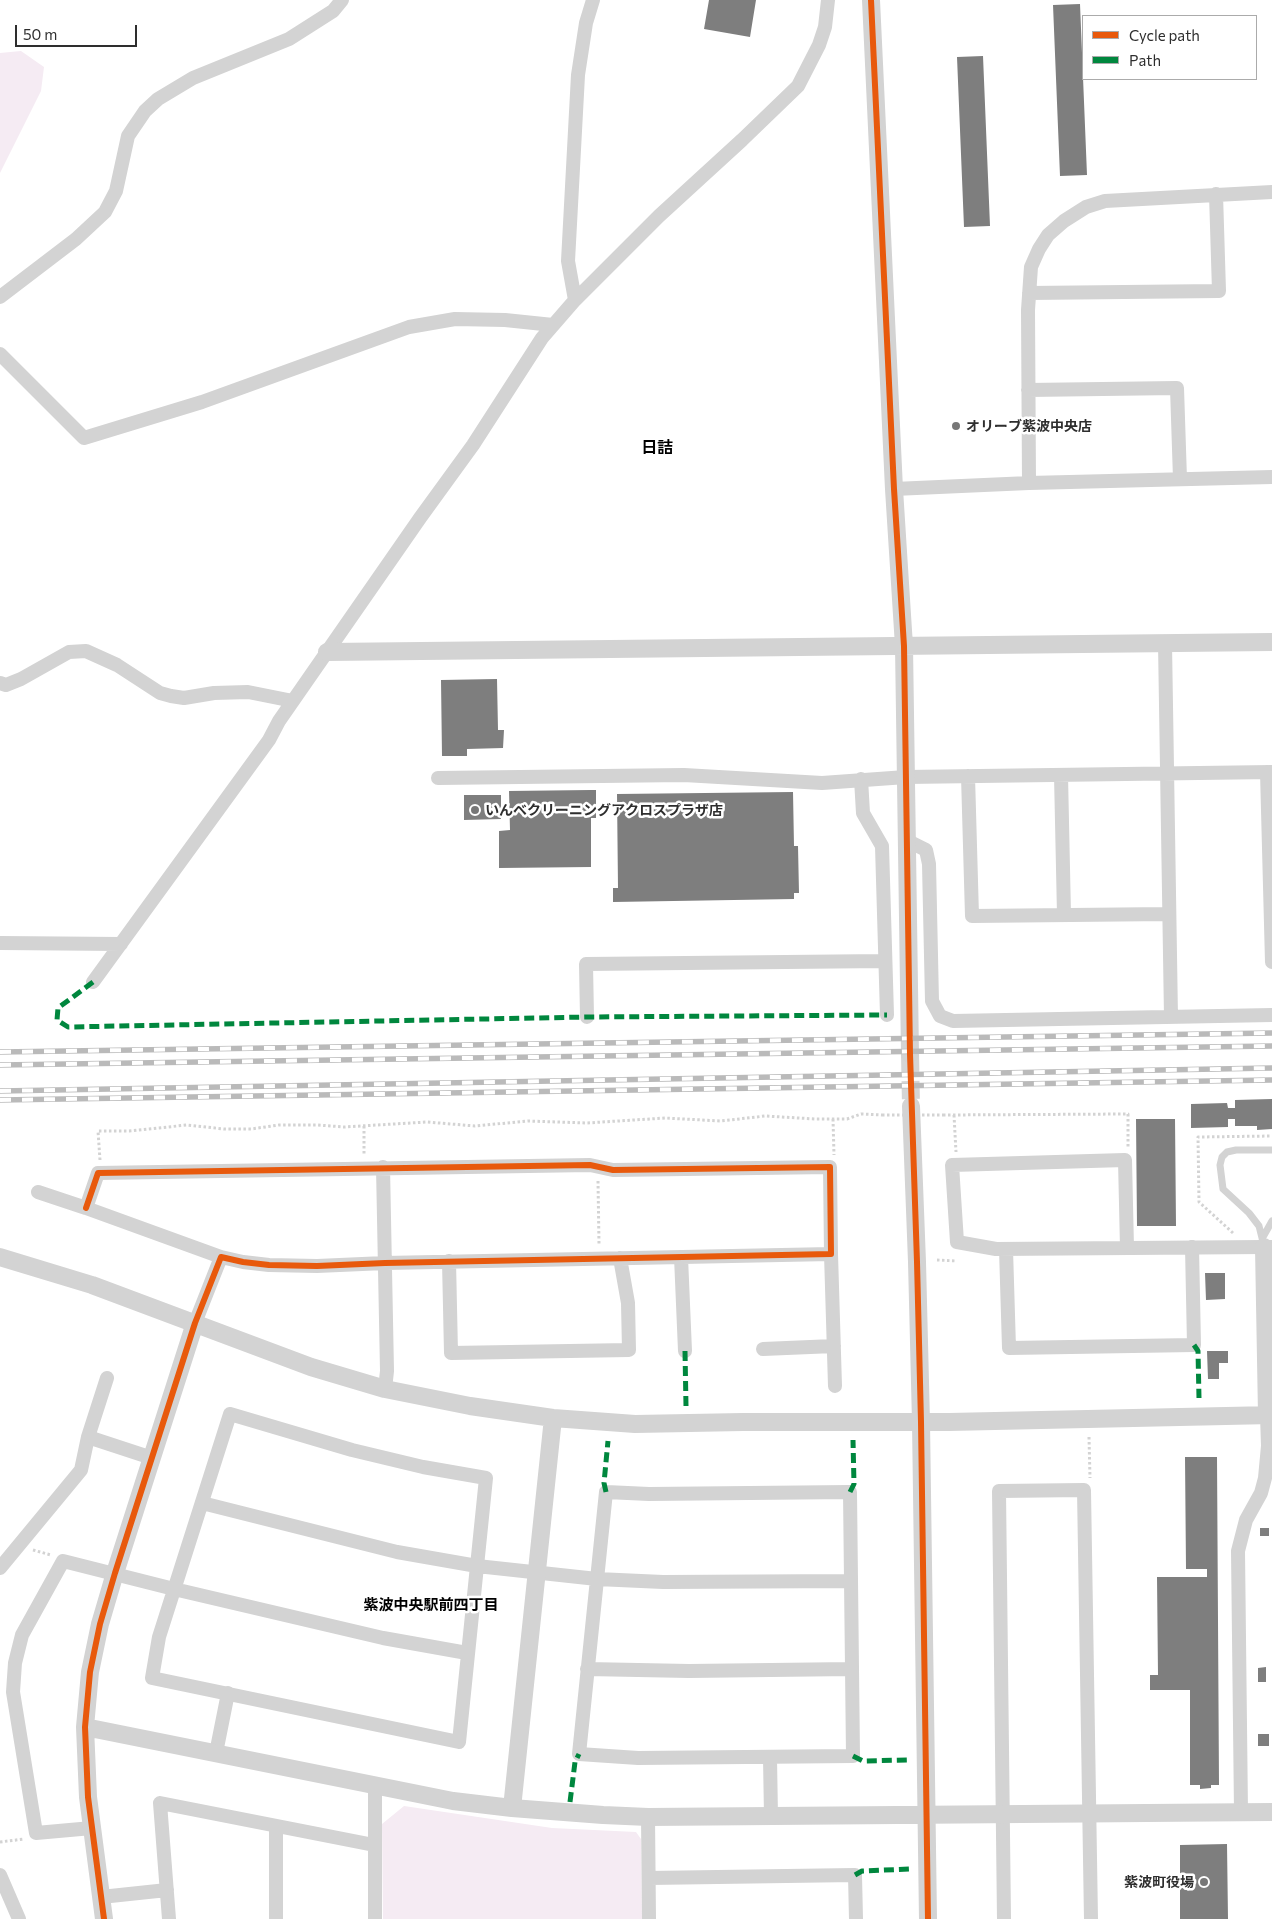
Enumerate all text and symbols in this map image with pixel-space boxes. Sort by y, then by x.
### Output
scale bar [18,15,140,47]
legend [1082,15,1257,80]
text: 50 m [23,25,57,43]
text: Cycle path [1129,26,1200,44]
text: Path [1129,51,1161,69]
place label: オリーブ紫波中央店 [966,418,1092,434]
marker: オリーブ紫波中央店 [950,420,962,432]
district label: 日詰 [641,438,673,458]
place label: いんべクリーニングアクロスプラザ店 [485,802,723,818]
marker: いんべクリーニングアクロスプラザ店 [469,804,481,816]
district label: 紫波中央駅前四丁目 [364,1596,498,1614]
place label: 紫波町役場 [1124,1874,1194,1890]
marker: 紫波町役場 [1198,1876,1210,1888]

